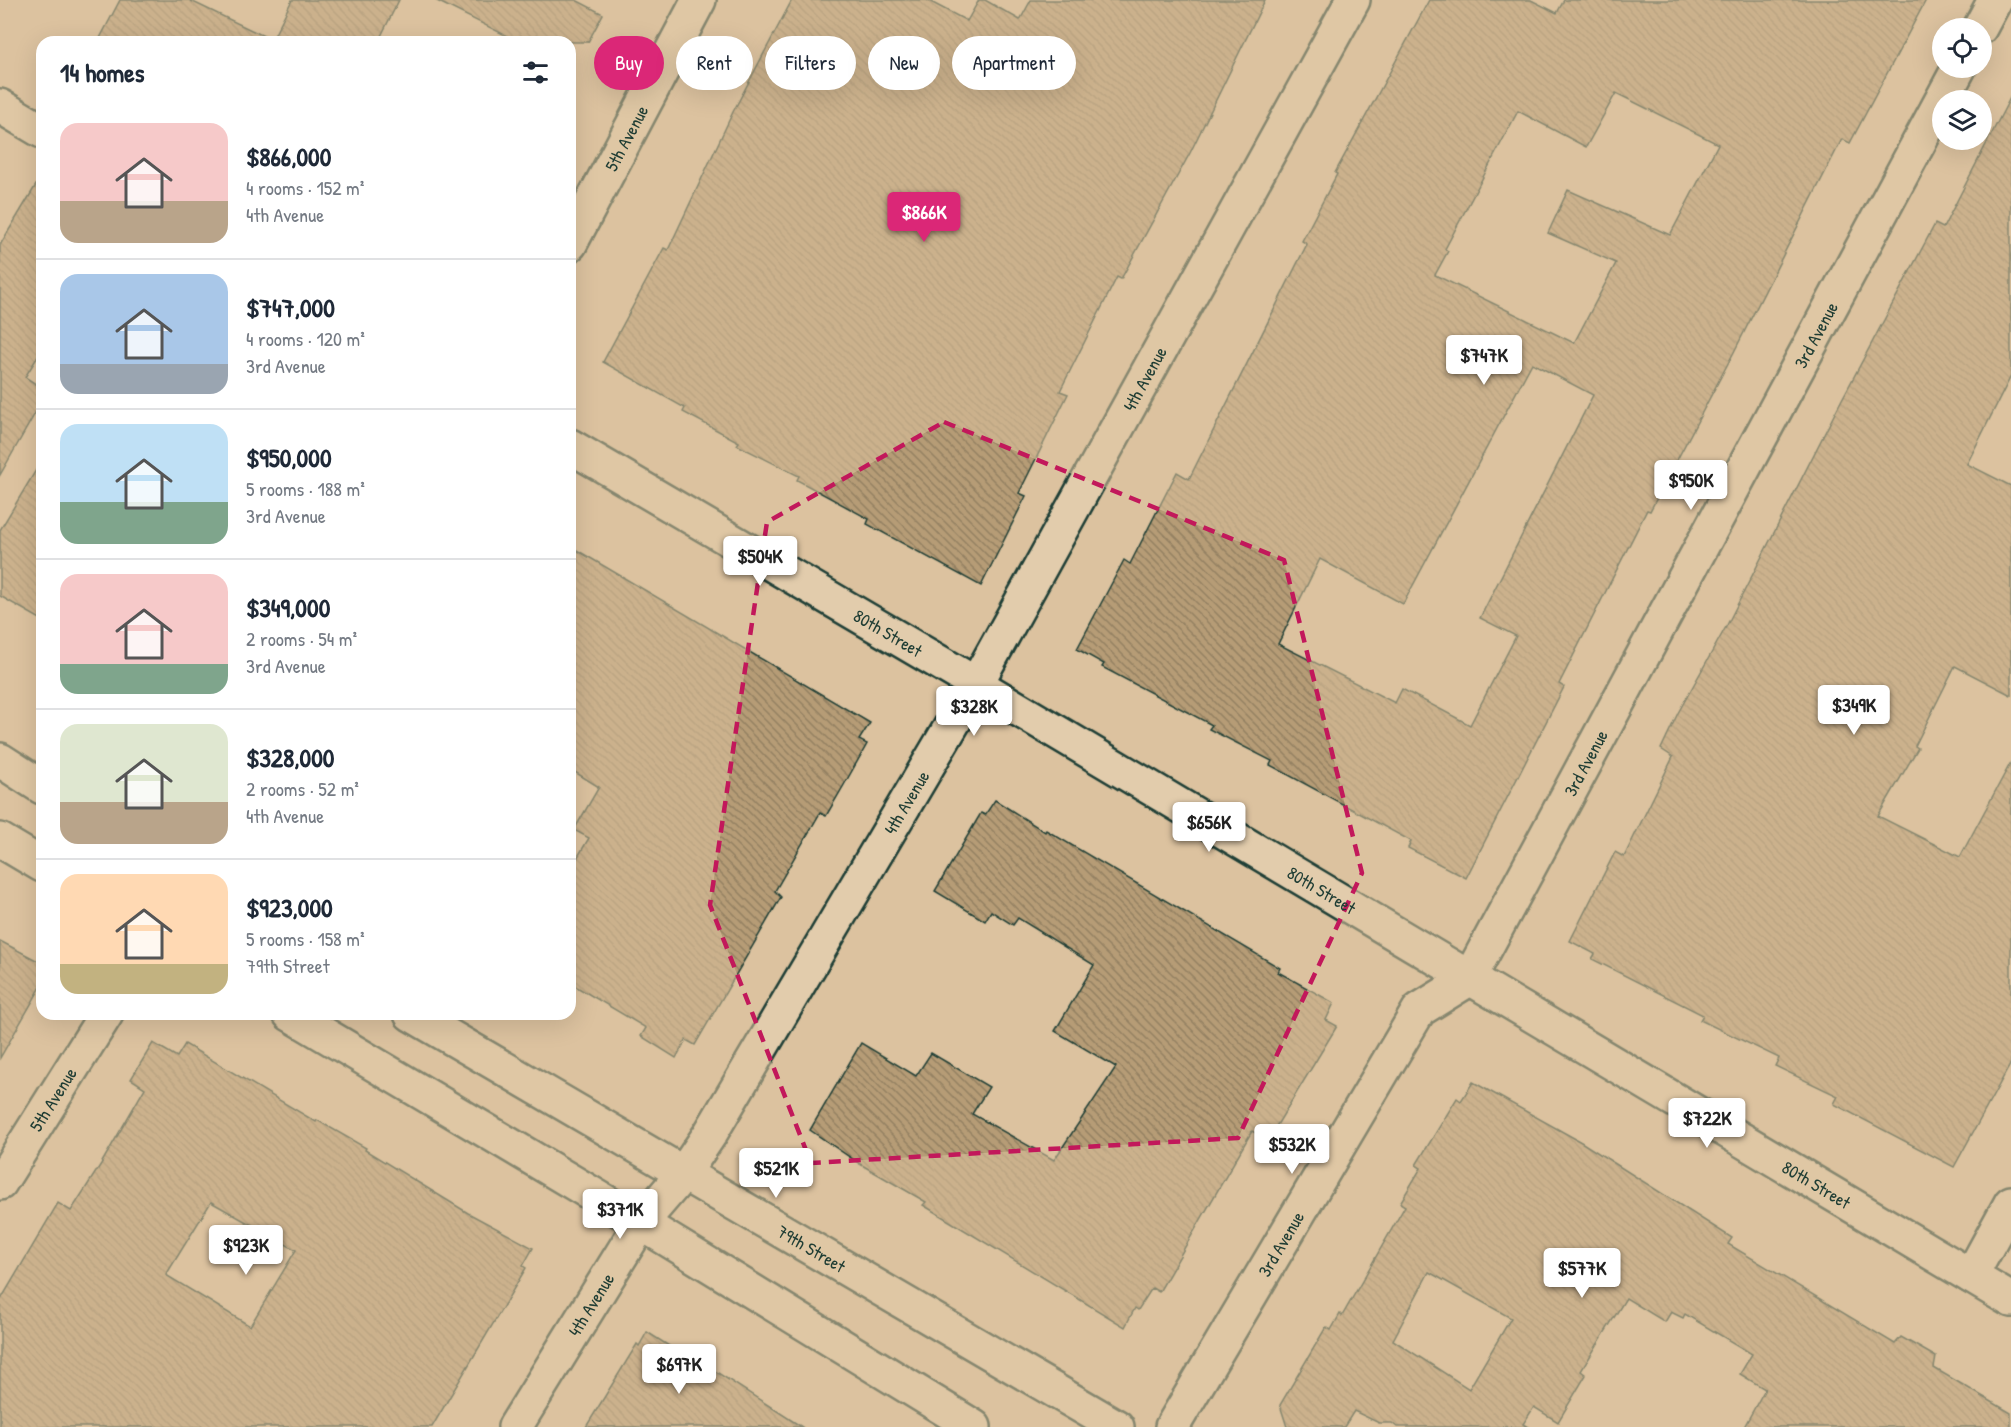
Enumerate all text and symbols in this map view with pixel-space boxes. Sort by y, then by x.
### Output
map controls [1932,18,1992,150]
button: locate [1932,18,1992,78]
chip: Buy [594,36,664,90]
chip: Rent [676,36,753,90]
chip: Filters [765,36,856,90]
chip: New [868,36,940,90]
chip: Apartment [952,36,1076,90]
text: 14 homes [60,55,145,90]
icon: filters [519,56,552,89]
button: layers [1932,90,1992,150]
street label: 5th Avenue [598,101,654,175]
text: $866,000 [246,139,331,174]
icon: home [108,147,180,219]
text: 4 rooms · 152 m² [246,174,364,201]
pin: $866K [882,192,966,243]
text: $866K [901,198,947,225]
text: 4th Avenue [246,201,324,228]
text: $747,000 [246,290,335,325]
street label: 3rd Avenue [1787,297,1844,372]
icon: home [108,298,180,370]
text: 4 rooms · 120 m² [246,325,365,352]
pin: $747K [1442,335,1526,386]
text: $747K [1460,341,1508,368]
street label: 4th Avenue [1116,342,1172,415]
text: 3rd Avenue [246,352,326,379]
text: $950,000 [246,440,332,475]
icon: home [108,448,180,520]
pin: $950K [1649,460,1733,511]
text: $950K [1668,466,1714,493]
text: 5 rooms · 188 m² [246,475,365,502]
text: 3rd Avenue [246,502,326,529]
pin: $504K [718,536,802,587]
text: $504K [737,542,783,569]
text: $349,000 [246,590,330,625]
icon: home [108,598,180,670]
street label: 80th Street [849,603,928,663]
text: 2 rooms · 54 m² [246,625,357,652]
text: 3rd Avenue [246,652,326,679]
pin: $349K [1812,685,1896,736]
pin: $328K [932,686,1016,737]
text: $349K [1832,691,1876,718]
text: $328K [950,692,998,719]
street label: 3rd Avenue [1557,725,1613,800]
text: $328,000 [246,740,334,775]
icon: home [108,748,180,820]
street label: 4th Avenue [877,766,935,839]
text: 2 rooms · 52 m² [246,775,359,802]
text: 4th Avenue [246,802,324,829]
pin: $656K [1167,802,1251,853]
text: $656K [1186,808,1232,835]
street label: 80th Street [1283,860,1361,920]
text: $923,000 [246,890,333,925]
icon: home [108,898,180,970]
text: 5 rooms · 158 m² [246,925,365,952]
text: 79th Street [246,952,330,979]
street label: 5th Avenue [23,1062,82,1136]
pin: $722K [1665,1098,1749,1149]
text: $722K [1682,1104,1732,1131]
pin: $532K [1250,1124,1334,1175]
text: $532K [1268,1130,1316,1157]
pin: $521K [734,1148,818,1199]
text: $521K [753,1154,799,1181]
street label: 80th Street [1778,1154,1856,1215]
pin: $371K [578,1189,662,1240]
text: $371K [597,1195,643,1222]
street label: 3rd Avenue [1251,1206,1310,1281]
street label: 79th Street [773,1218,851,1279]
pin: $923K [204,1225,288,1276]
text: $923K [223,1231,269,1258]
pin: $577K [1540,1248,1624,1299]
text: $577K [1558,1254,1606,1281]
street label: 4th Avenue [562,1268,620,1341]
pin: $697K [637,1344,721,1395]
text: $697K [656,1350,702,1377]

